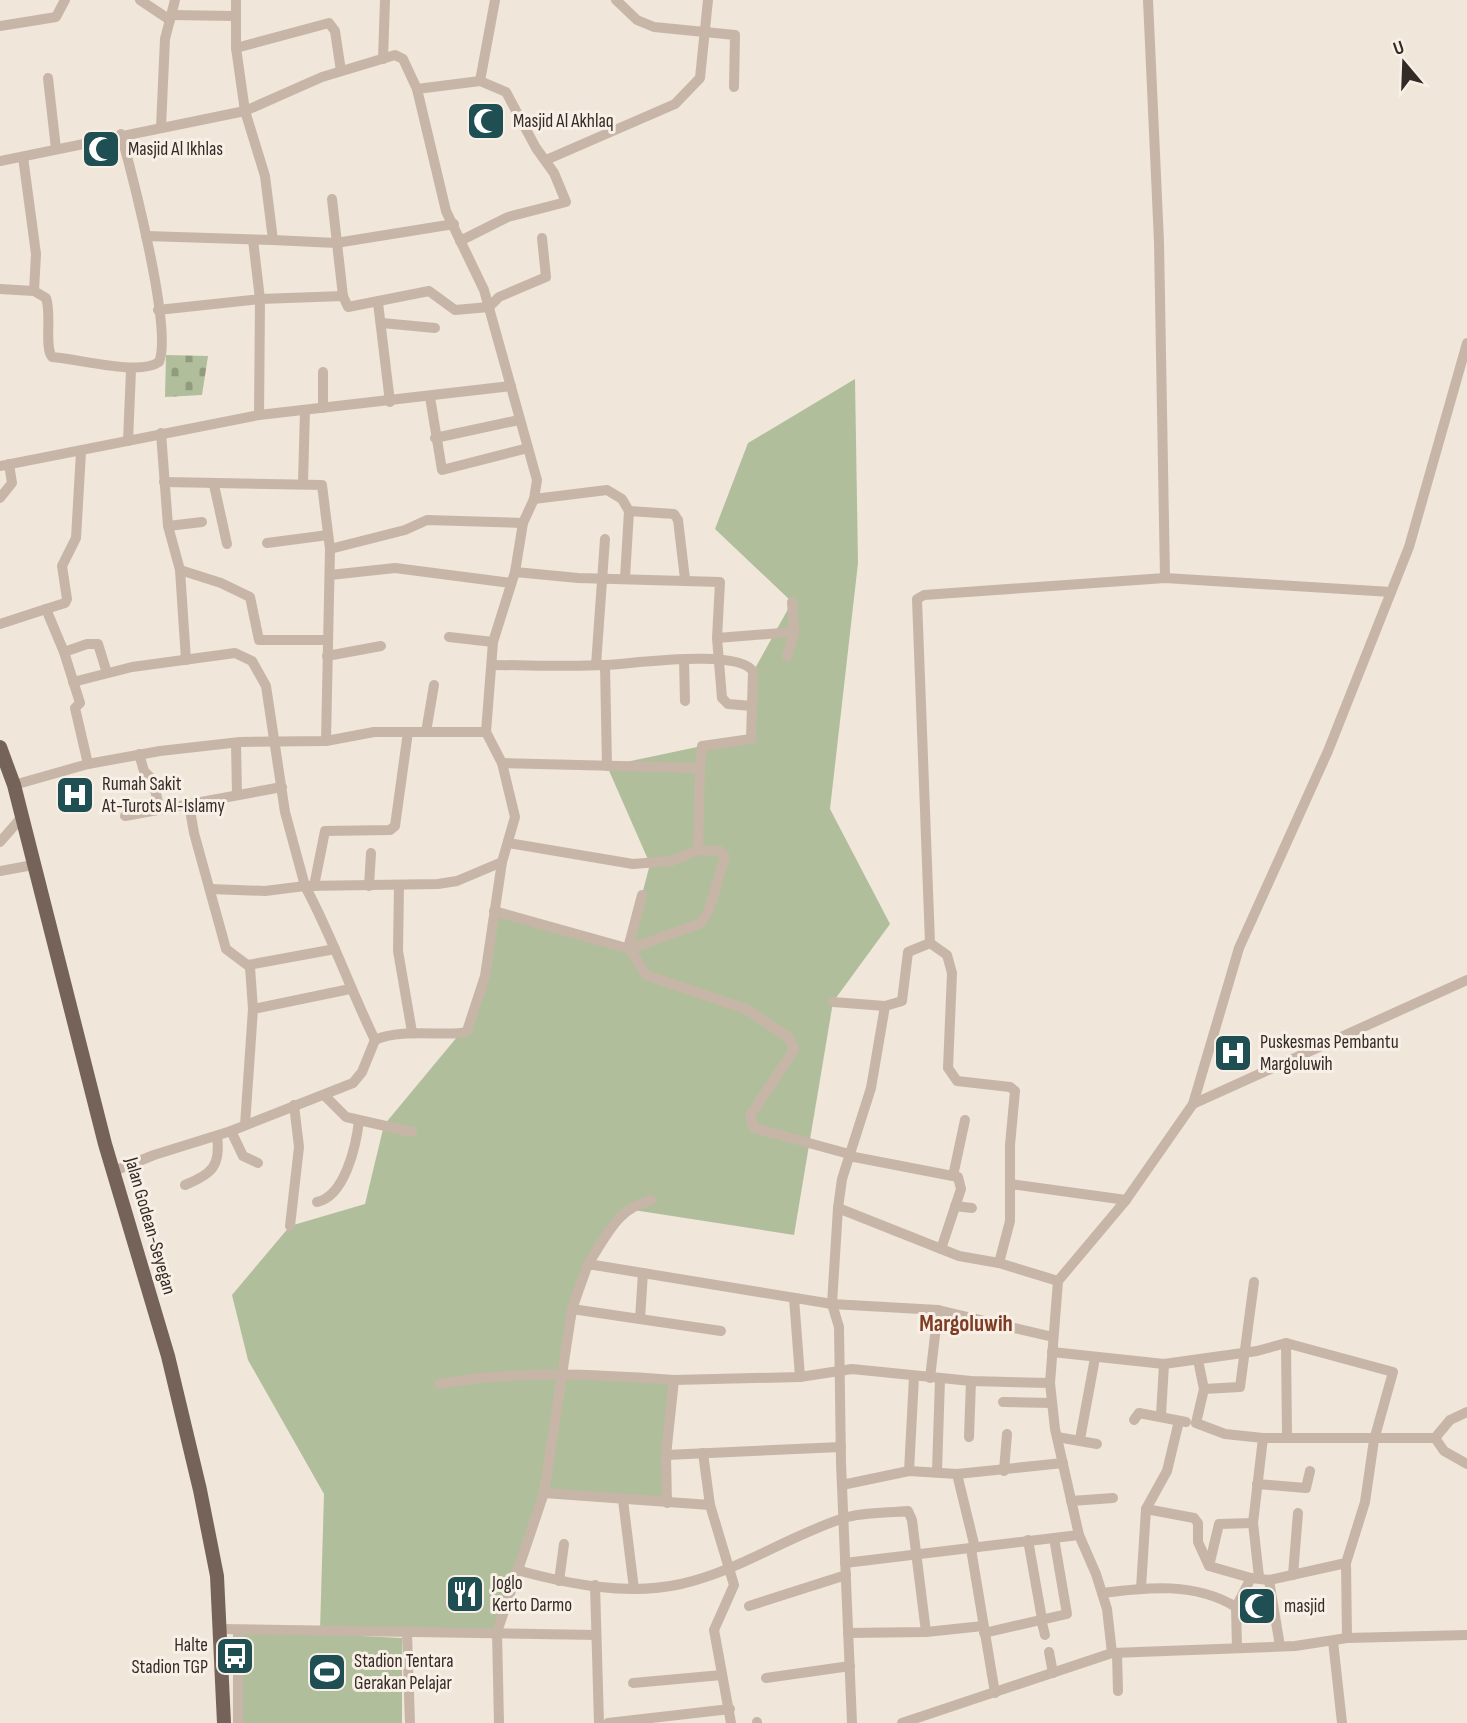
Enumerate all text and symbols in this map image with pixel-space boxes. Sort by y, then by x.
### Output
north arrow [1369,28,1439,98]
text: U [1391,36,1407,61]
mosque icon: Masjid Al Akhlaq [465,100,507,142]
place label: Masjid Al Akhlaq [513,110,614,133]
mosque icon: Masjid Al Ikhlas [80,128,122,170]
place label: Masjid Al Ikhlas [128,138,223,161]
place label: Rumah Sakit At-Turots Al-Islamy [101,773,225,818]
hospital icon: Rumah Sakit At-Turots Al-Islamy [54,774,96,816]
place label: Puskesmas Pembantu Margoluwih [1260,1031,1399,1076]
hospital icon: Puskesmas Pembantu Margoluwih [1212,1032,1254,1074]
street label: Jalan Godean-Seyegan [119,1154,181,1297]
district label: Margoluwih [919,1310,1013,1338]
place label: Joglo Kerto Darmo [491,1572,572,1617]
restaurant icon: Joglo Kerto Darmo [444,1573,486,1615]
mosque icon: masjid [1236,1585,1278,1627]
place label: masjid [1284,1595,1325,1618]
place label: Halte Stadion TGP [131,1634,208,1679]
bus stop icon: Halte Stadion TGP [214,1635,256,1677]
place label: Stadion Tentara Gerakan Pelajar [354,1650,453,1695]
sports icon: Stadion Tentara Gerakan Pelajar [306,1651,348,1693]

